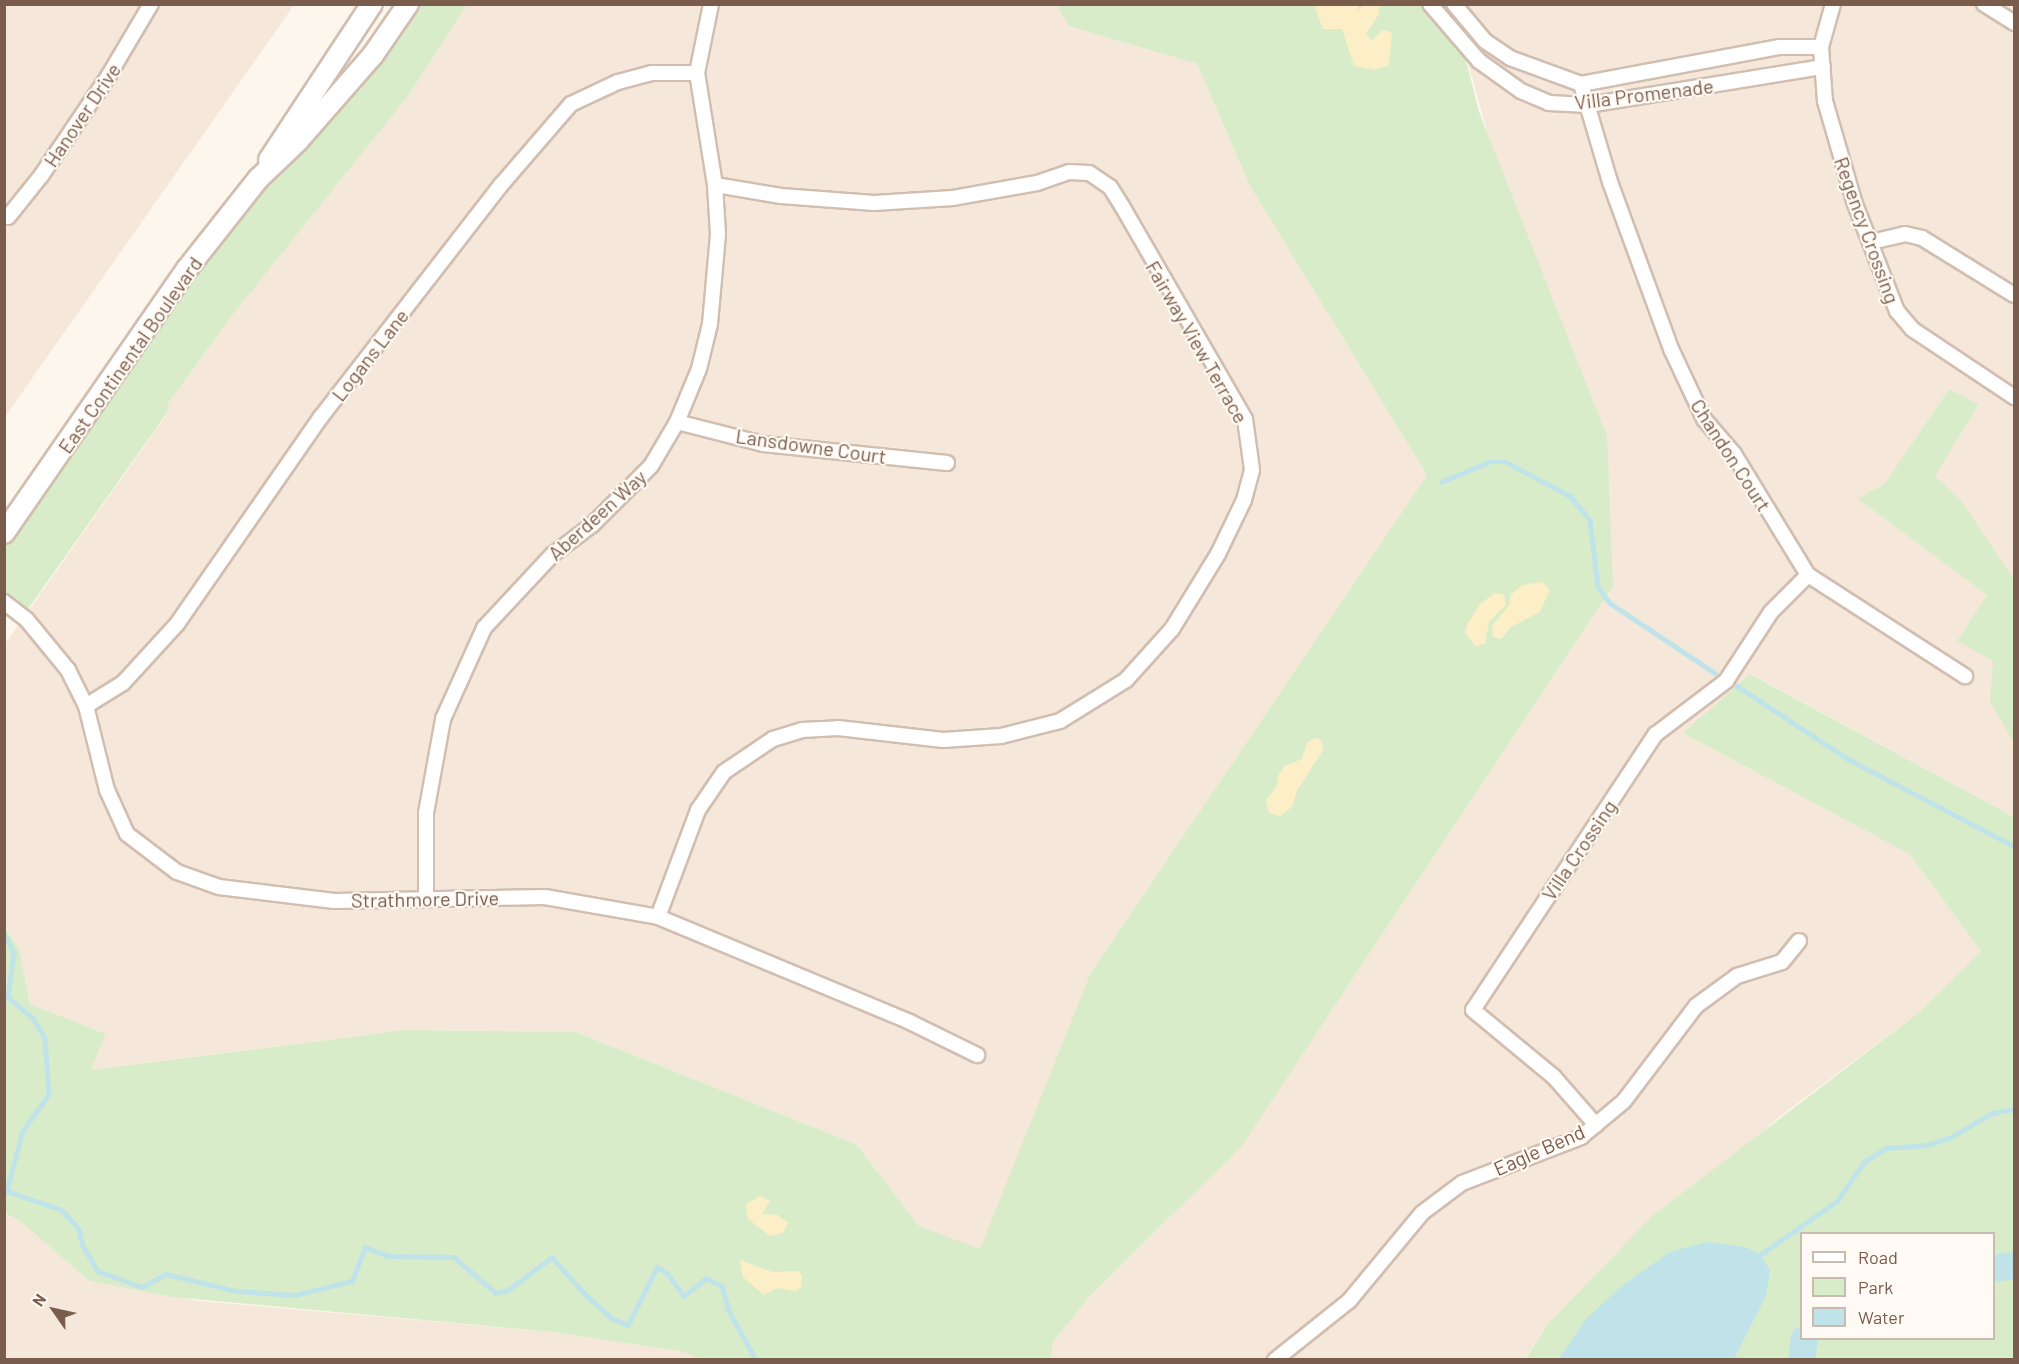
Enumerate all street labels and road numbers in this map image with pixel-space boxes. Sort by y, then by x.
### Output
street label: Hanover Drive [38,59,126,171]
street label: Villa Promenade [1573,74,1715,114]
street label: Regency Crossing [1829,153,1905,307]
street label: East Continental Boulevard [53,252,207,458]
street label: Fairway View Terrace [1141,257,1253,427]
street label: Logans Lane [327,304,413,406]
street label: Chandon Court [1686,394,1776,516]
street label: Lansdowne Court [734,424,888,468]
street label: Aberdeen Way [543,465,651,565]
street label: Villa Crossing [1537,795,1621,905]
street label: Strathmore Drive [351,886,499,912]
street label: Eagle Bend [1490,1119,1588,1181]

